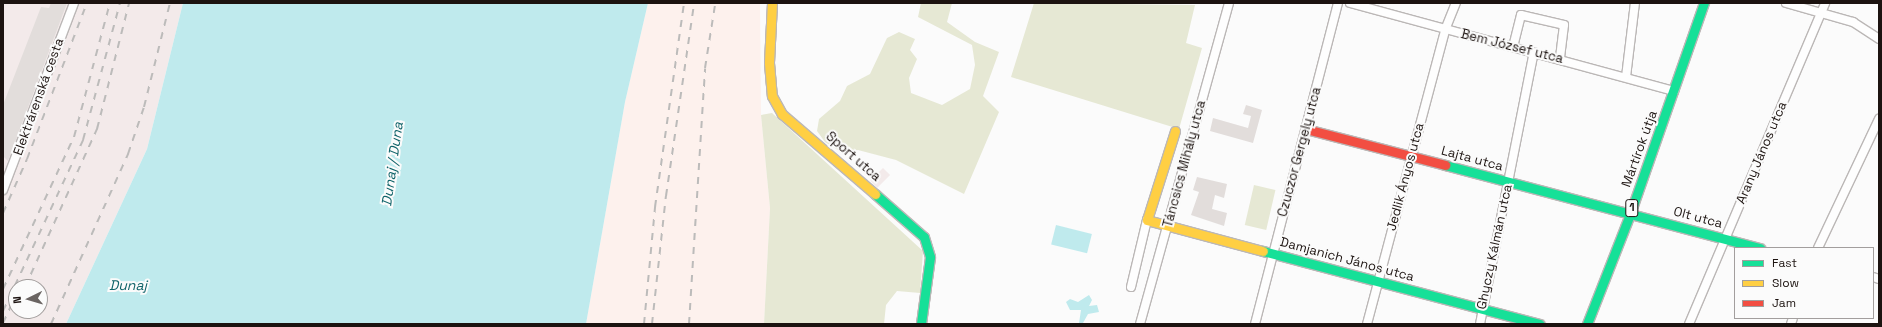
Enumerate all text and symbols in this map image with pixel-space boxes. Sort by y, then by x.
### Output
street label: Bem József utca [1459,27,1565,67]
street label: Elektrárenská cesta [11,36,67,158]
street label: Czuczor Gergely utca [1275,85,1325,219]
street label: Táncsics Mihály utca [1161,99,1209,229]
street label: Arany János utca [1733,100,1791,206]
street label: Mártírok útja [1619,109,1661,189]
water label: Dunaj / Duna [378,121,406,207]
street label: Jedlik Ányos utca [1384,121,1428,233]
street label: Sport utca [822,129,884,185]
street label: Lajta utca [1439,143,1505,175]
street label: Ghyczy Kálmán utca [1474,183,1516,311]
road number: 1 [1625,198,1639,218]
street label: Olt utca [1672,204,1724,232]
street label: Damjanich János utca [1278,235,1416,285]
legend [1734,247,1874,319]
text: Fast [1772,255,1797,271]
text: Slow [1772,275,1799,291]
water label: Dunaj [109,277,147,293]
north arrow [8,279,48,319]
text: Jam [1772,295,1796,311]
text: N [10,296,24,304]

